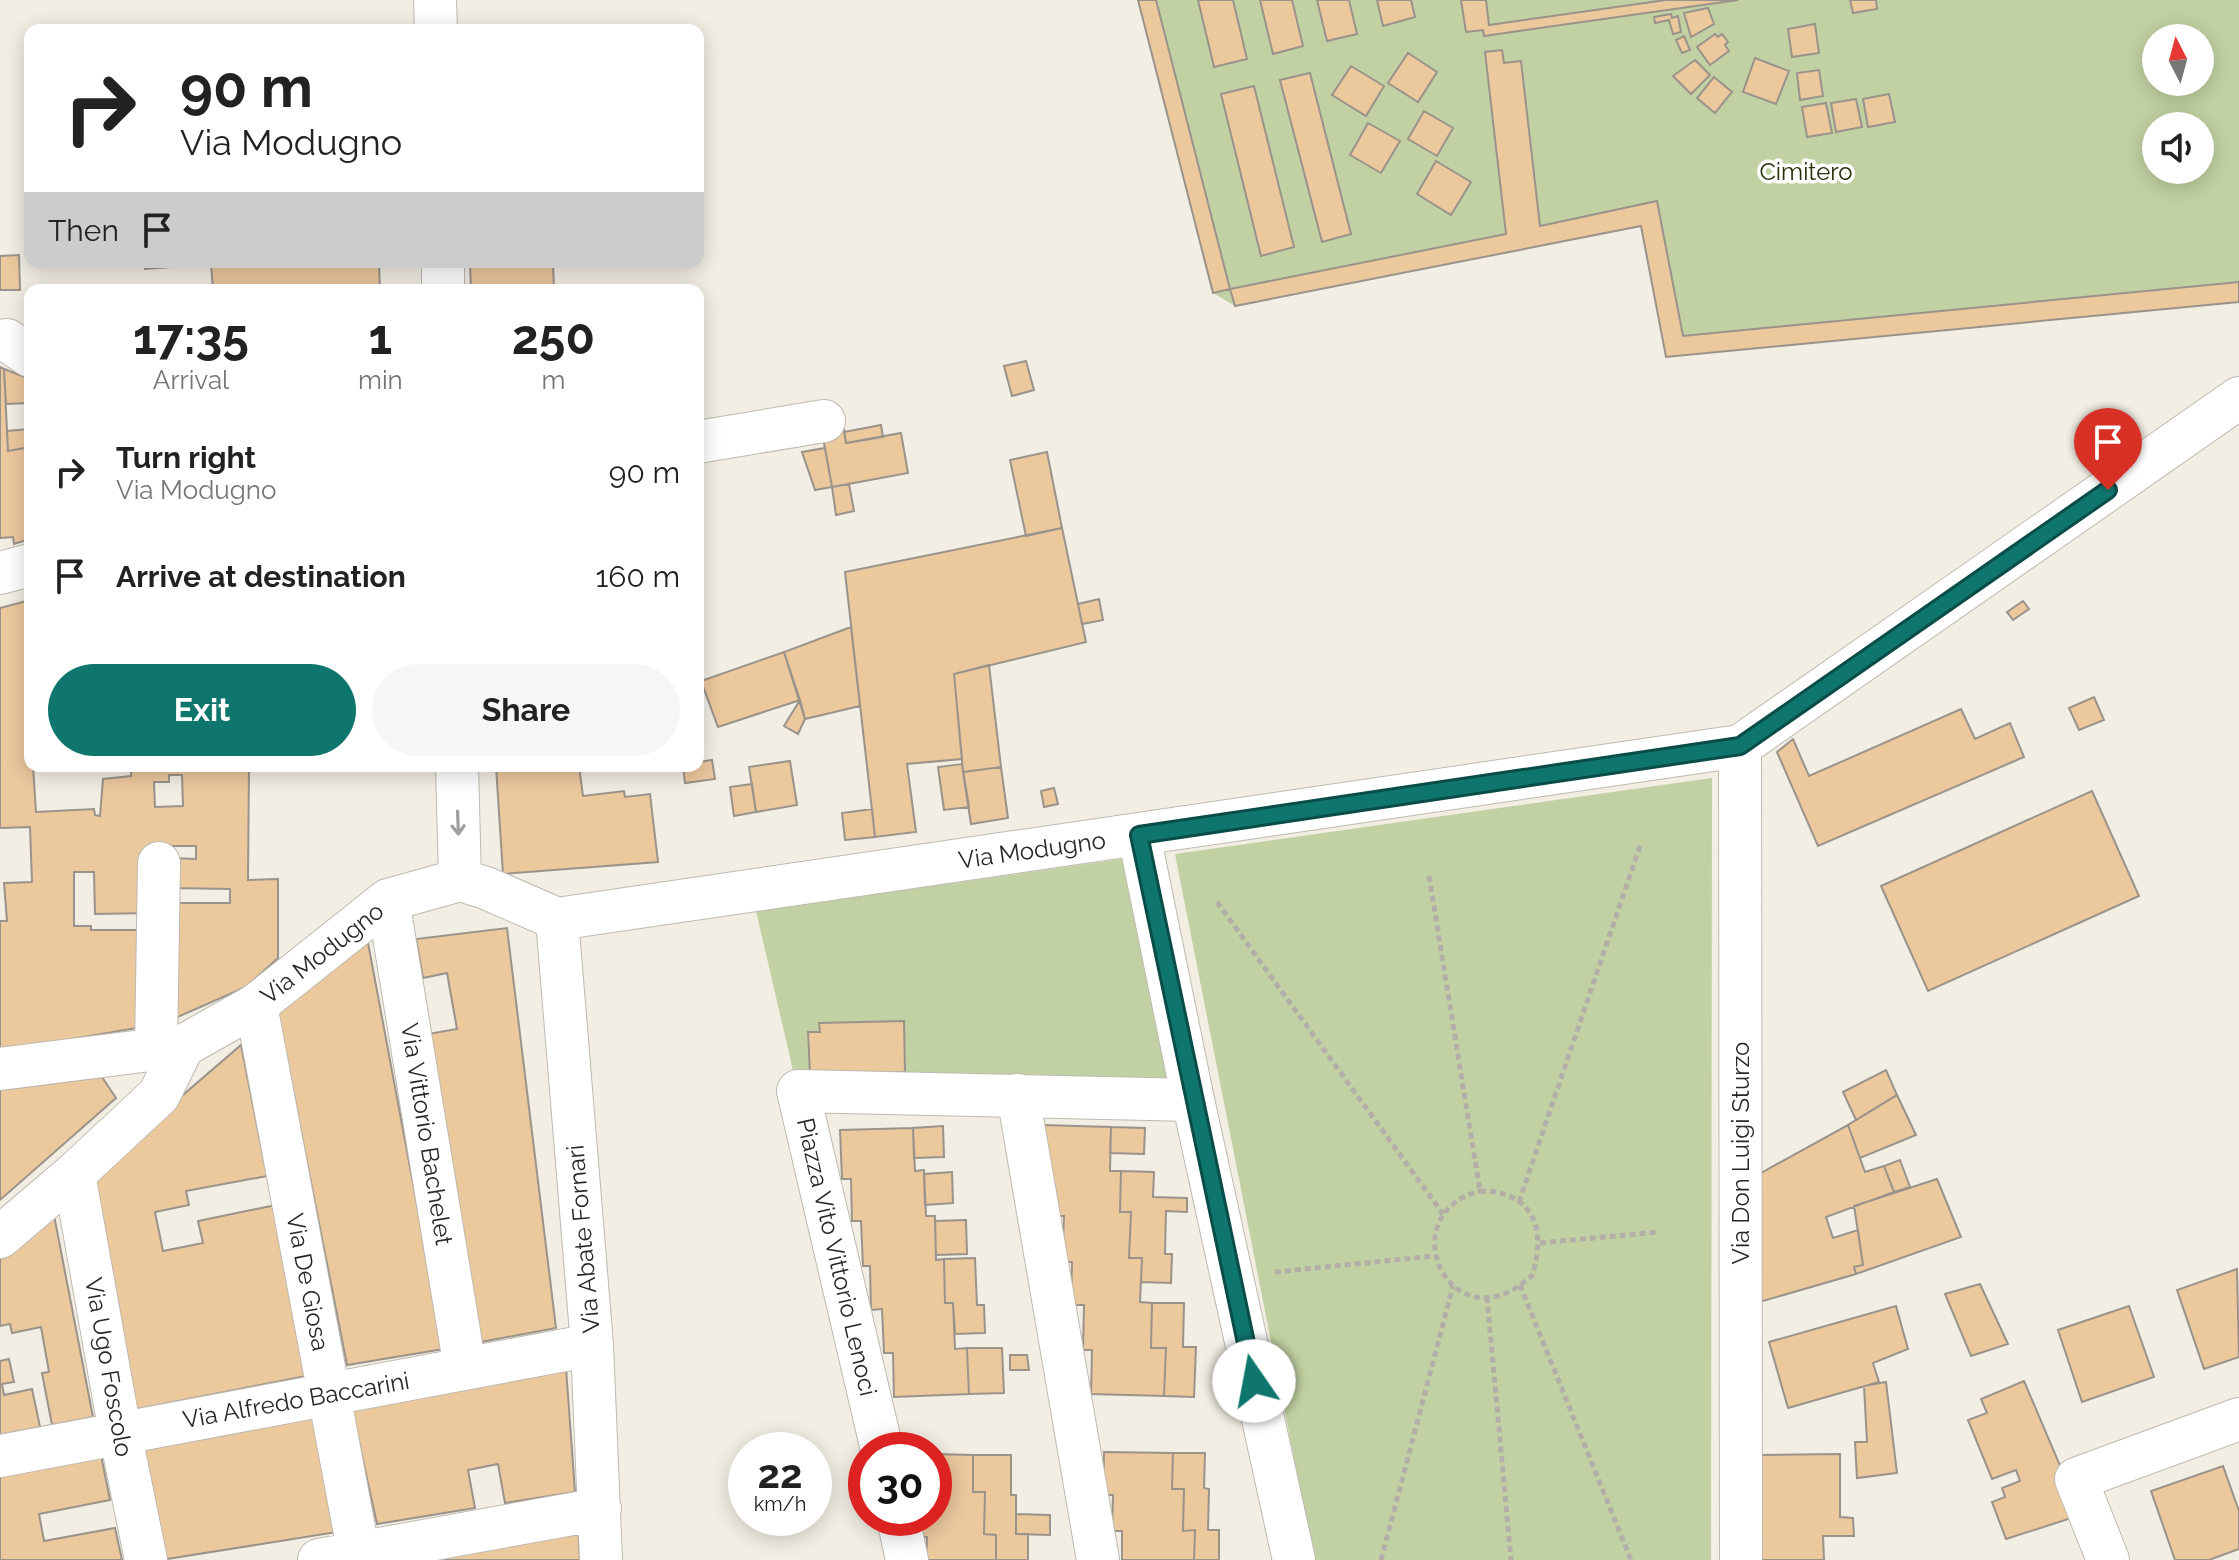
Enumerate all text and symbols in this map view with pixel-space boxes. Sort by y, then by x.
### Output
north arrow [2142,24,2214,96]
map controls [2142,24,2214,184]
text: 90 m [180,54,313,120]
icon: right [48,56,152,160]
button: sound [2142,112,2214,184]
text: Via Modugno [180,121,402,163]
park label: Cimitero [1759,157,1853,186]
icon: arrive [135,208,179,252]
text: Then [48,213,119,248]
text: 17:35 [133,309,249,365]
text: 1 [369,309,392,365]
text: 250 [512,309,595,365]
text: Arrival [153,365,229,395]
text: min [358,365,403,395]
text: m [541,365,565,395]
pin [2074,408,2142,490]
icon: arrive [2086,420,2130,464]
text: Turn right [116,440,256,475]
icon: right [48,450,92,494]
text: 90 m [609,455,680,490]
text: Via Modugno [116,475,277,505]
icon: arrive [48,554,92,598]
text: Arrive at destination [116,559,406,594]
text: 160 m [595,559,680,594]
button: Exit [48,664,356,756]
button: Share [372,664,680,756]
one-way arrow [451,809,466,836]
street label: Via Modugno [957,825,1107,875]
street label: Via Modugno [255,896,389,1010]
street label: Via Vittorio Bachelet [395,1021,459,1247]
street label: Via Don Luigi Sturzo [1726,1042,1755,1264]
street label: Piazza Vito Vittorio Lenoci [791,1115,883,1399]
street label: Via Abate Fornari [560,1144,606,1334]
street label: Via De Giosa [280,1211,336,1353]
street label: Via Ugo Foscolo [79,1275,139,1459]
position arrow [1212,1339,1296,1423]
street label: Via Alfredo Baccarini [181,1366,411,1434]
speed limit sign: 30 [848,1432,952,1536]
text: 22 [757,1450,803,1497]
text: km/h [754,1492,806,1516]

